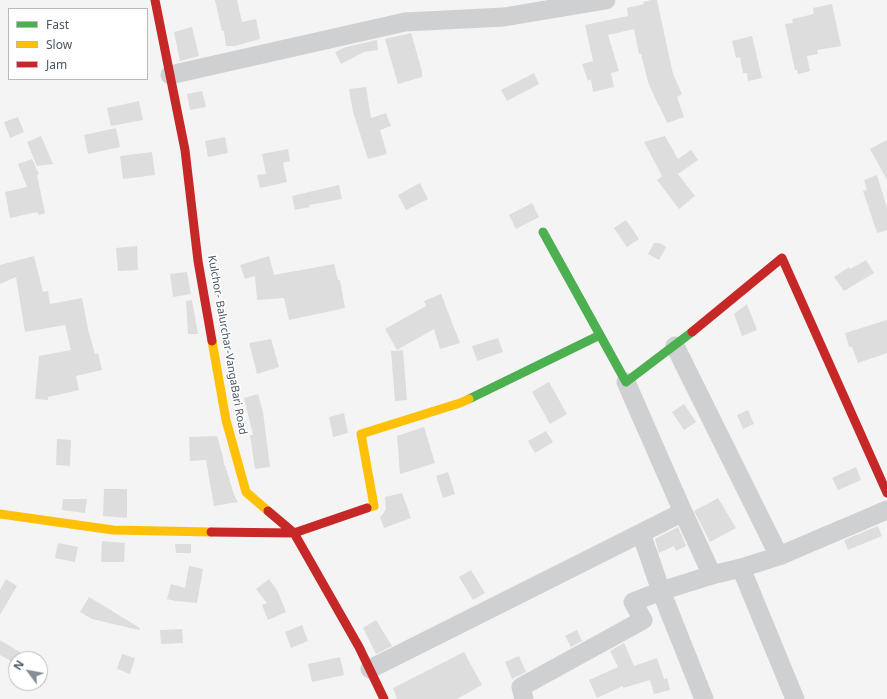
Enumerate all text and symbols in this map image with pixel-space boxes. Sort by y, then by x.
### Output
legend [8,8,148,80]
text: Fast [46,16,69,33]
text: Slow [46,36,72,53]
text: Jam [46,56,67,73]
street label: Kulchor- Balurchar-VangaBari Road [205,254,249,436]
north arrow [8,651,48,691]
text: N [10,657,27,673]

